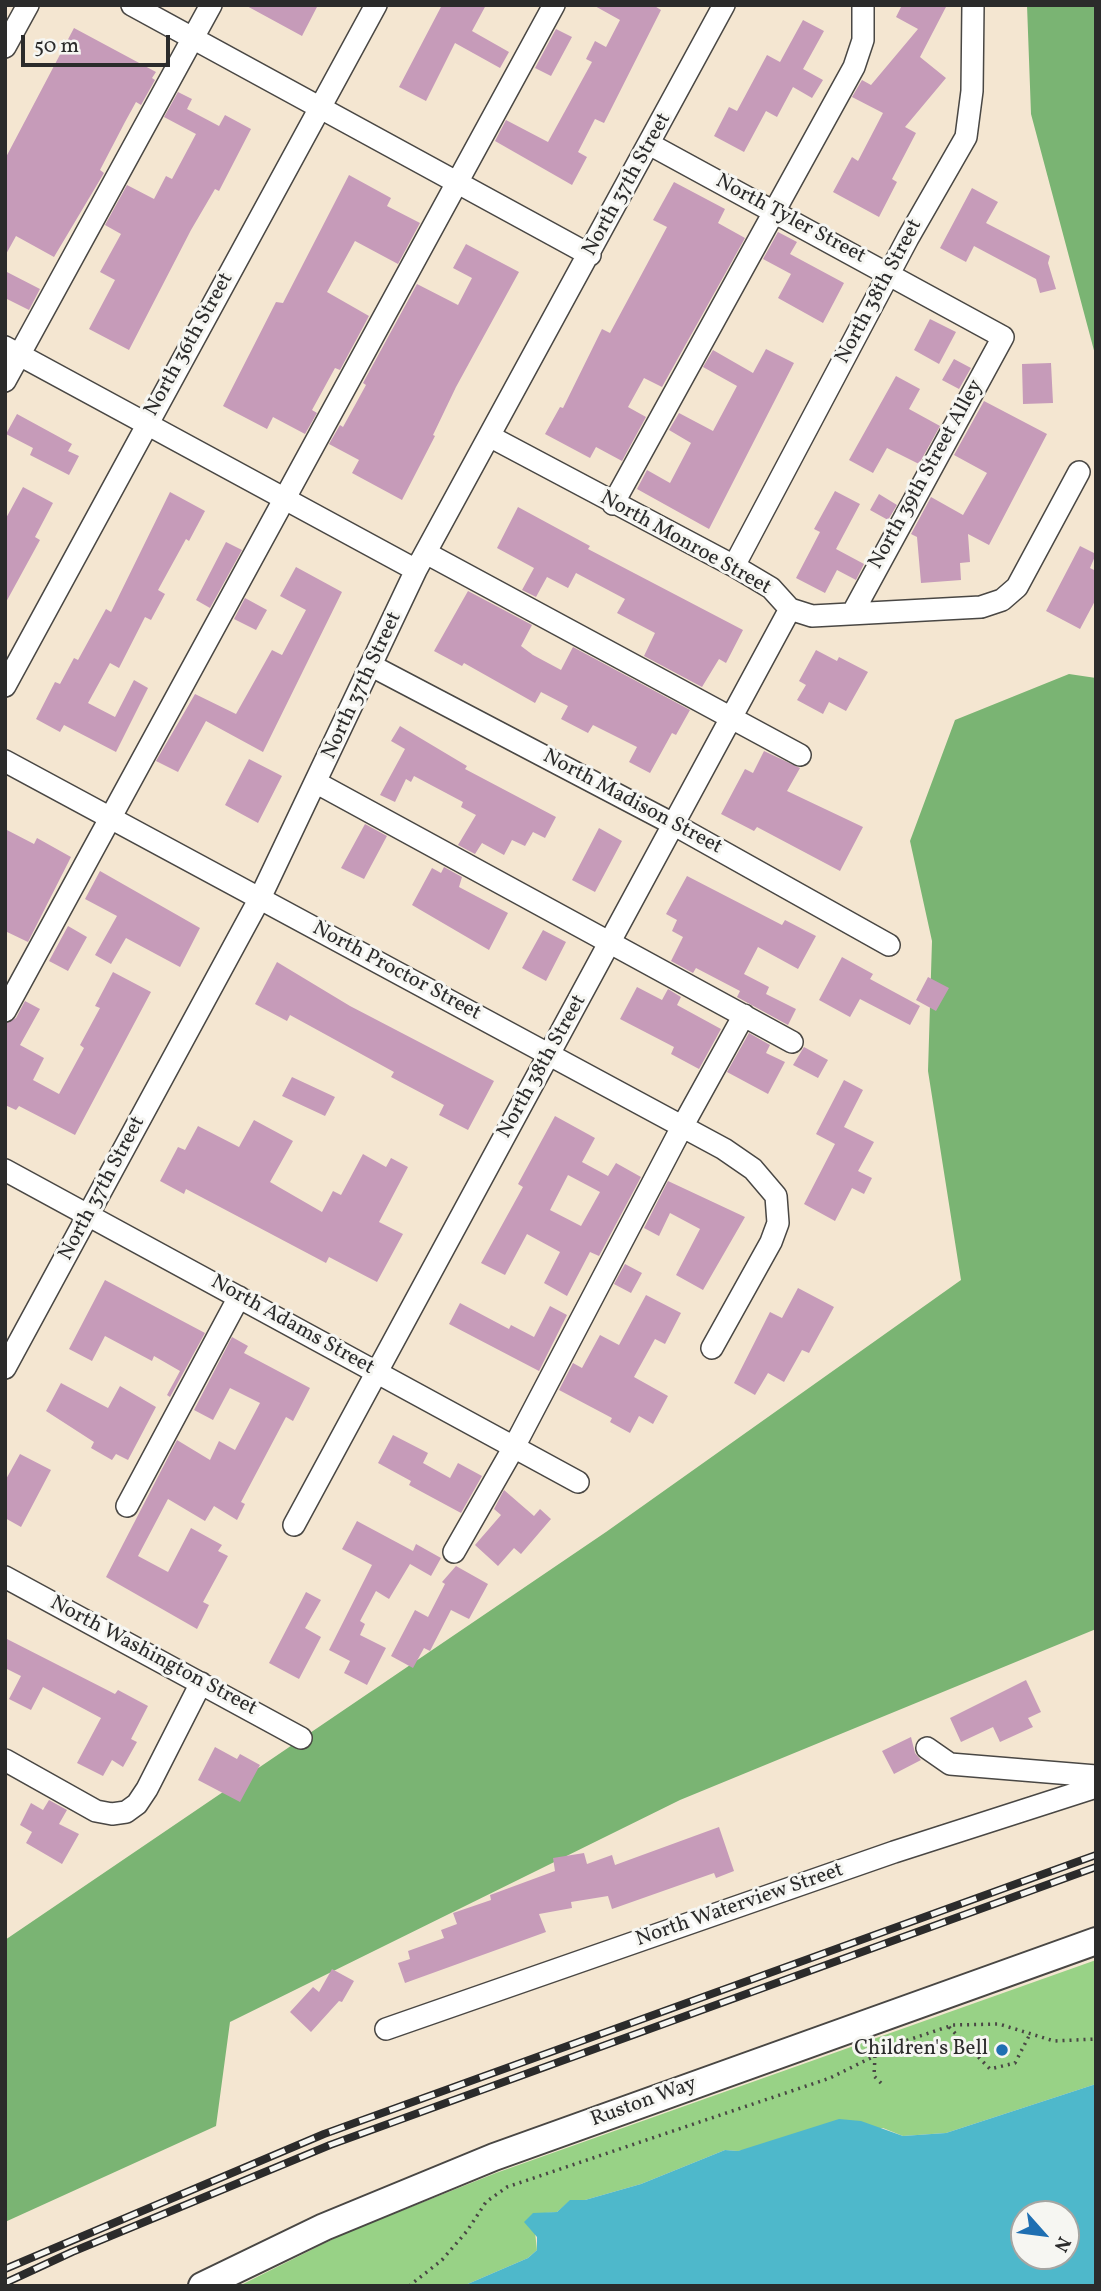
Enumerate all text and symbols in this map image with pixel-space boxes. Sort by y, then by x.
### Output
scale bar [24,21,173,65]
text: 50 m [34,32,79,61]
street label: North 37th Street [578,109,678,261]
street label: North Tyler Street [711,170,869,270]
street label: North 38th Street [831,215,929,369]
street label: North 36th Street [140,269,240,421]
street label: North 39th Street Alley [864,376,990,574]
street label: North Monroe Street [595,487,775,601]
street label: North 37th Street [318,608,408,764]
street label: North Madison Street [538,745,726,861]
street label: North Proctor Street [307,917,485,1027]
street label: North 38th Street [493,991,593,1143]
street label: North 37th Street [54,1113,152,1265]
street label: North Adams Street [206,1271,378,1381]
street label: North Washington Street [45,1592,261,1722]
street label: North Waterview Street [633,1859,847,1953]
place label: Children's Bell [854,2037,988,2063]
marker: Children's Bell [994,2042,1010,2058]
street label: Ruston Way [588,2072,700,2134]
north arrow [1010,2200,1080,2270]
text: N [1047,2232,1076,2256]

